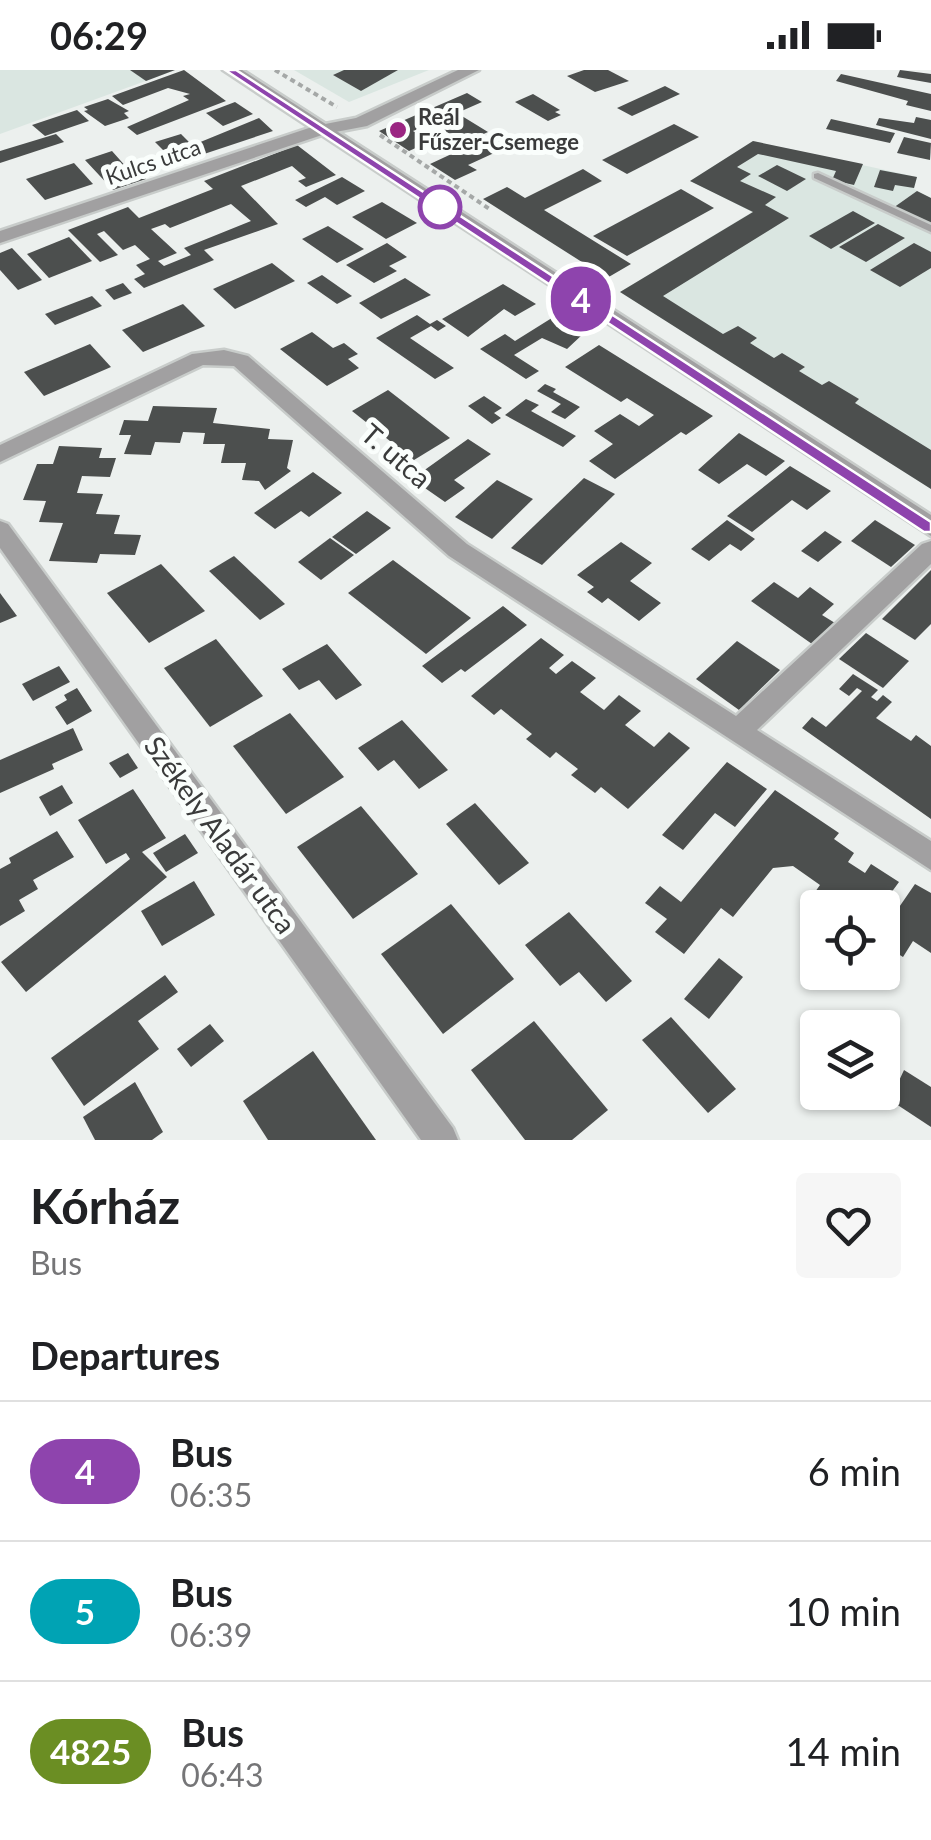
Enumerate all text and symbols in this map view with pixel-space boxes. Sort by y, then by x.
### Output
text: 06:29 [50,12,148,58]
place label: Reál Fűszer-Csemege [418,103,579,155]
marker: Reál Fűszer-Csemege [387,119,409,141]
street label: Kulcs utca [102,133,204,190]
unlabelled marker [419,186,461,228]
line badge: 4 [548,266,614,332]
text: 4 [571,278,591,320]
street label: T. utca [355,416,438,495]
street label: Székely Aladár utca [138,729,304,940]
map controls [800,890,900,1110]
button: locate [800,890,900,990]
button: layers [800,1010,900,1110]
button: heart [796,1173,901,1278]
text: Kórház [30,1177,180,1234]
text: Bus [30,1243,82,1282]
text: Departures [30,1332,220,1378]
text: Bus [170,1429,233,1475]
text: 6 min [808,1448,901,1494]
text: 4 [75,1450,95,1492]
text: 06:35 [170,1475,252,1514]
text: Bus [170,1569,233,1615]
text: 10 min [786,1588,901,1634]
text: 5 [75,1590,95,1632]
text: 06:39 [170,1615,252,1654]
text: Bus [181,1709,244,1755]
text: 14 min [786,1728,901,1774]
text: 4825 [50,1730,131,1772]
text: 06:43 [181,1755,263,1794]

